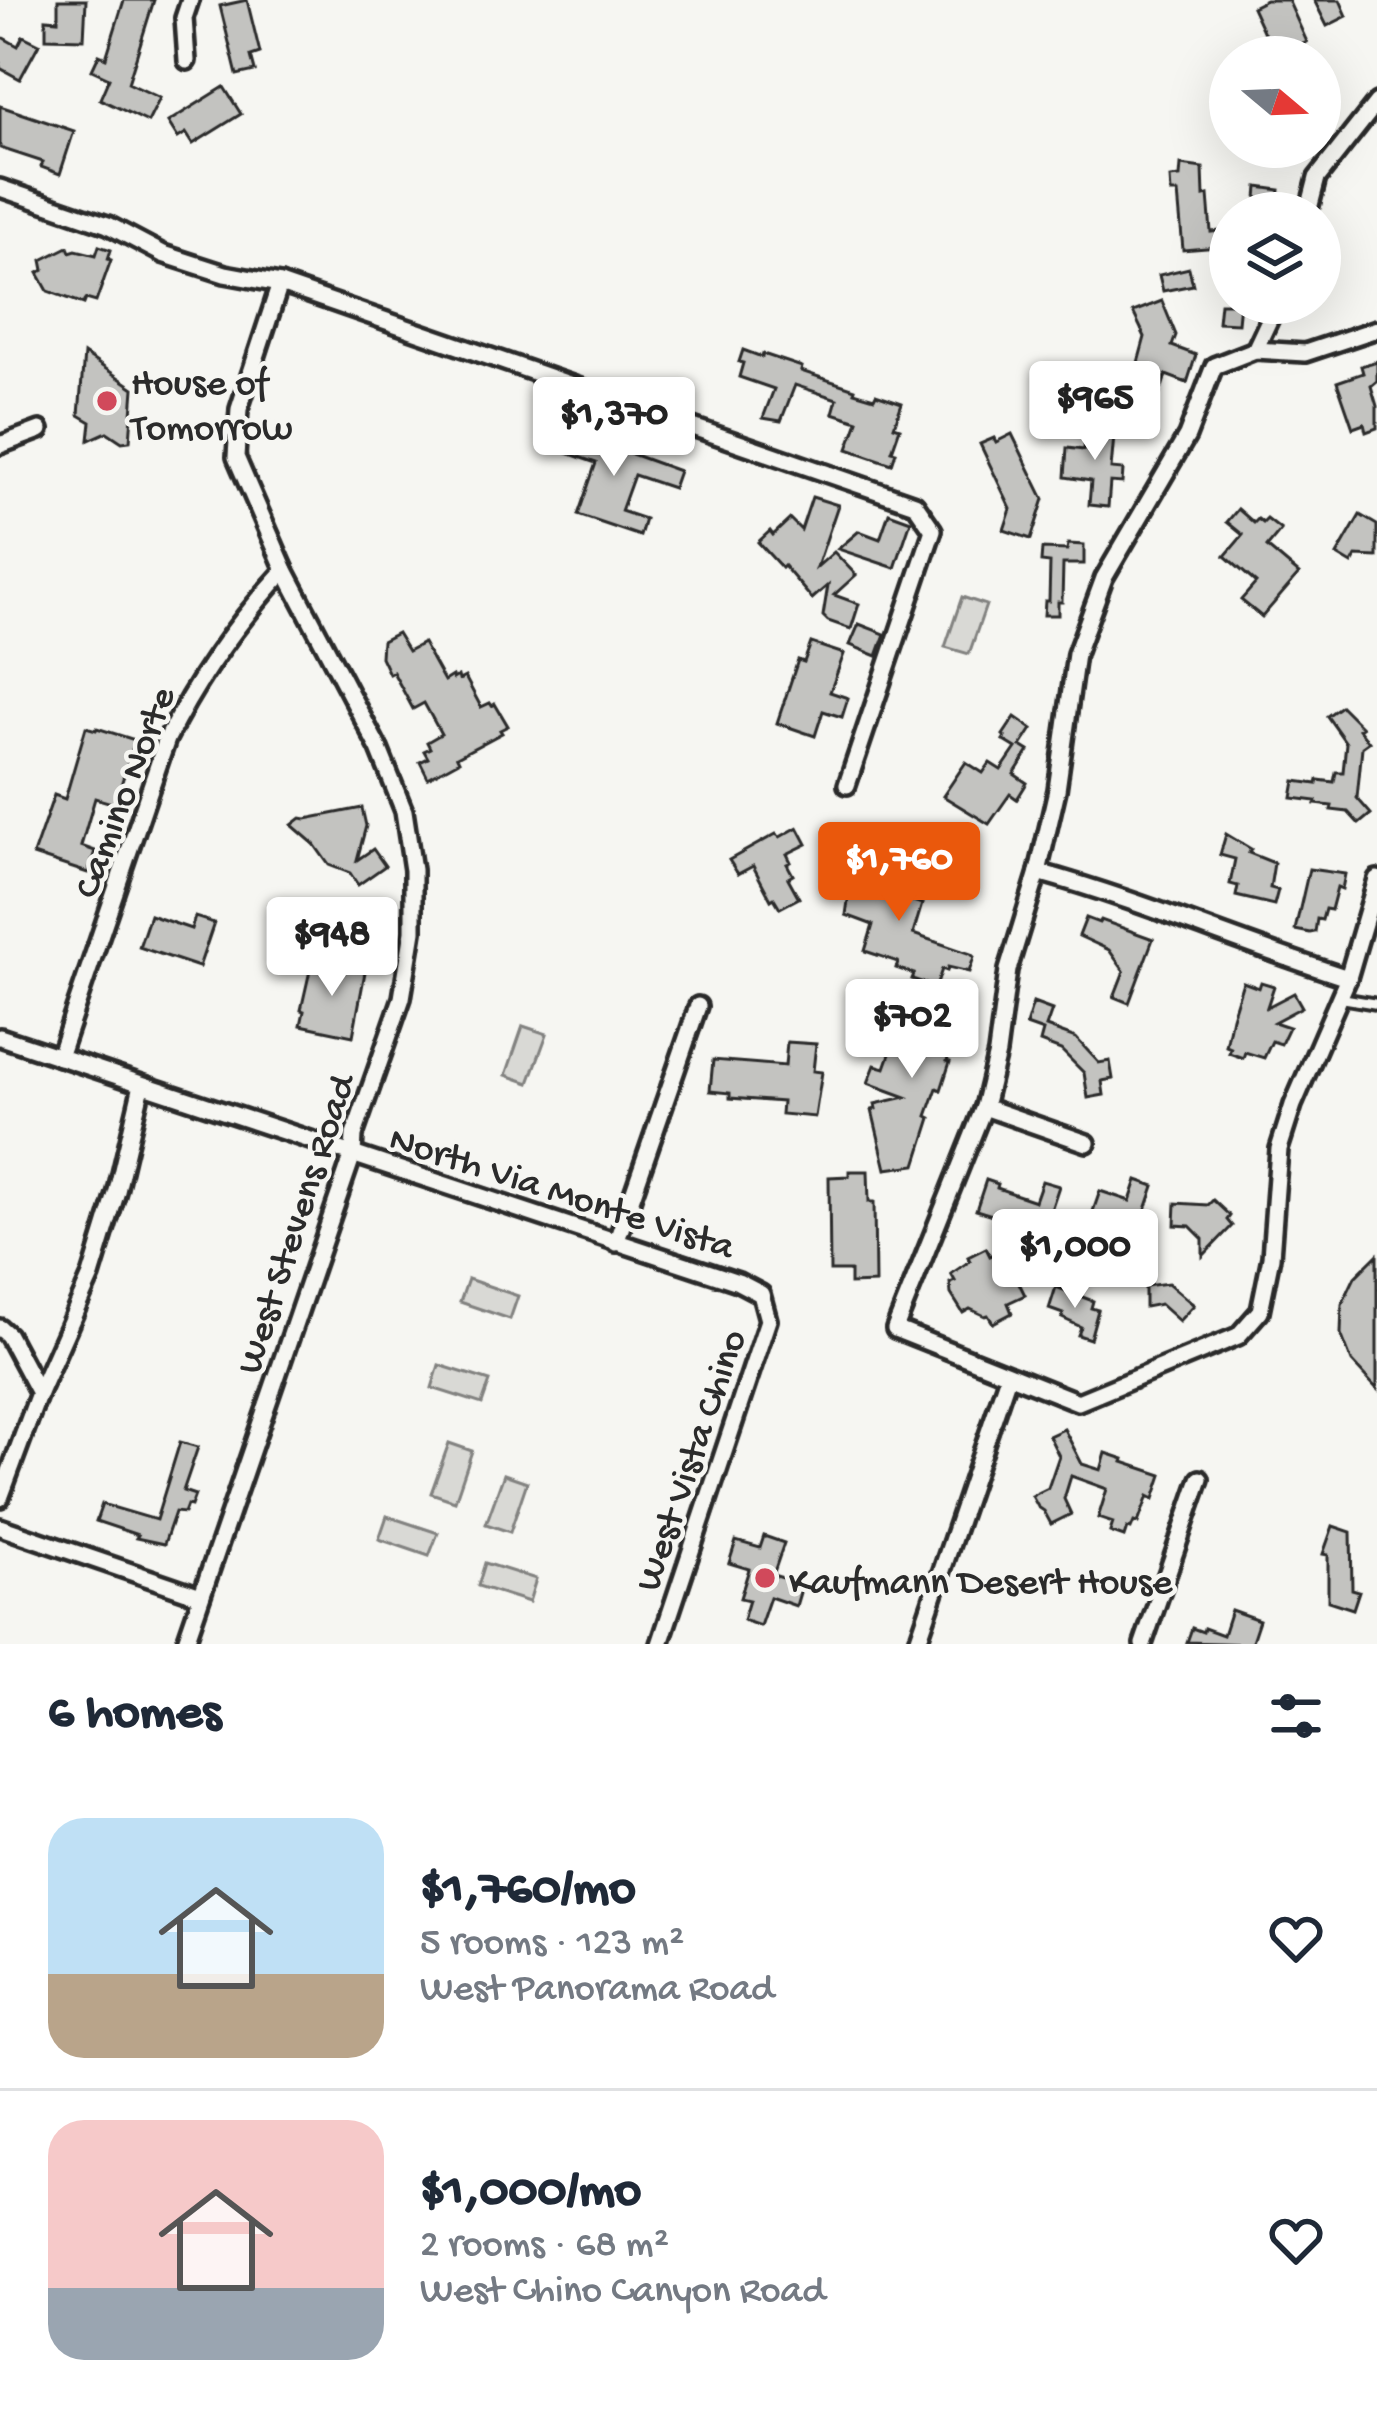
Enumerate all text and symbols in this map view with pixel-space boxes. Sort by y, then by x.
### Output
north arrow [1209,36,1341,168]
map controls [1209,36,1341,324]
button: layers [1209,192,1341,324]
pin: $965 [1024,361,1166,463]
place label: House of Tomorrow [129,363,292,454]
pin: $1,370 [516,377,712,479]
text: $965 [1056,377,1134,423]
marker: House of Tomorrow [94,388,120,414]
text: $1,370 [560,393,668,439]
street label: Camino Norte [66,681,189,906]
pin: $1,760 [801,822,997,924]
text: $1,760 [845,838,953,884]
pin: $948 [261,897,403,999]
text: $948 [294,913,370,959]
pin: $702 [841,979,983,1081]
text: $702 [872,995,952,1041]
street label: West Stevens Road [229,1067,370,1380]
street label: North Via Monte Vista [383,1118,740,1274]
pin: $1,000 [977,1209,1173,1311]
text: $1,000 [1019,1225,1131,1271]
street label: West Vista Chino [627,1325,760,1598]
place label: Kaufmann Desert House [789,1562,1173,1608]
marker: Kaufmann Desert House [752,1565,778,1591]
icon: filters [1263,1683,1329,1749]
text: 6 homes [48,1686,221,1746]
text: $1,760/mo [420,1862,636,1922]
icon: home [144,1866,288,2010]
icon: heart [1263,1905,1329,1971]
text: 5 rooms · 123 m² [420,1922,684,1968]
text: West Panorama Road [420,1968,774,2014]
text: $1,000/mo [420,2164,641,2224]
icon: home [144,2168,288,2312]
icon: heart [1263,2207,1329,2273]
text: 2 rooms · 68 m² [420,2224,669,2270]
text: West Chino Canyon Road [420,2270,825,2316]

